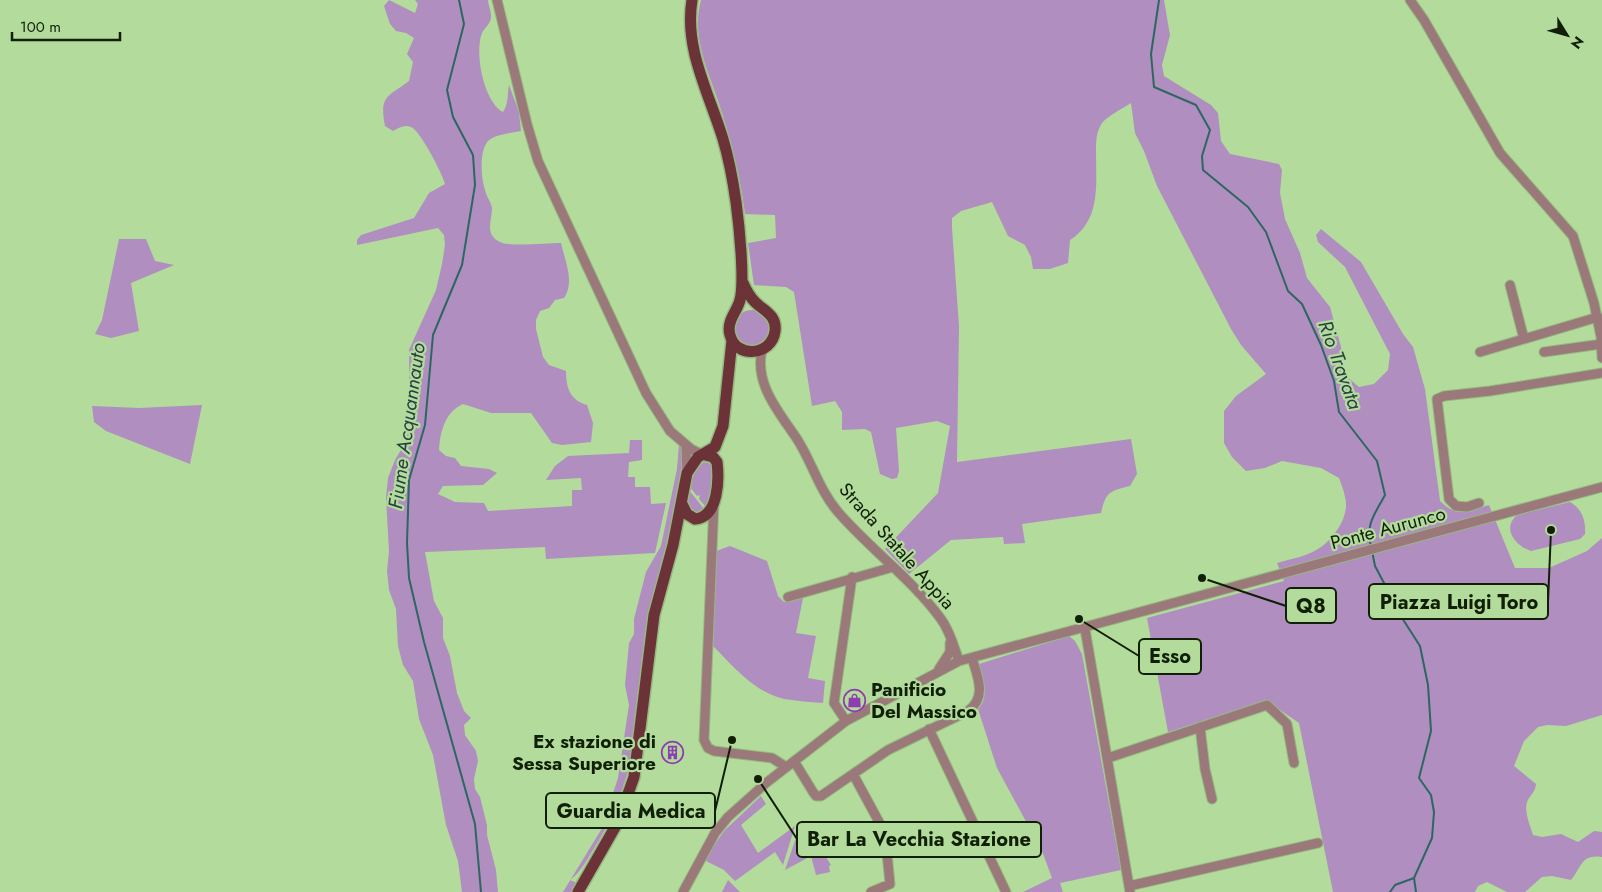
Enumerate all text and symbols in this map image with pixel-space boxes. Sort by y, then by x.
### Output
scale bar [12,10,120,42]
north arrow [1542,10,1592,60]
text: 100 m [20,16,61,38]
text: N [1566,32,1589,53]
water label: Rio Travata [1310,316,1370,414]
water label: Fiume Acquannauto [381,341,433,511]
street label: Strada Statale Appia [833,477,961,615]
street label: Ponte Aurunco [1327,500,1449,556]
callout: Piazza Luigi Toro [1369,584,1548,619]
callout: Q8 [1286,588,1336,623]
text: Piazza Luigi Toro [1380,588,1539,617]
text: Q8 [1296,592,1326,621]
callout: Esso [1139,639,1201,674]
text: Esso [1149,642,1191,671]
place label: Panificio Del Massico [871,676,977,725]
shop icon: Panificio Del Massico [843,688,867,712]
place label: Ex stazione di Sessa Superiore [512,728,656,777]
building icon: Ex stazione di Sessa Superiore [660,740,684,764]
callout: Guardia Medica [546,793,715,828]
text: Guardia Medica [556,797,706,826]
callout: Bar La Vecchia Stazione [797,822,1041,857]
text: Bar La Vecchia Stazione [807,825,1031,854]

